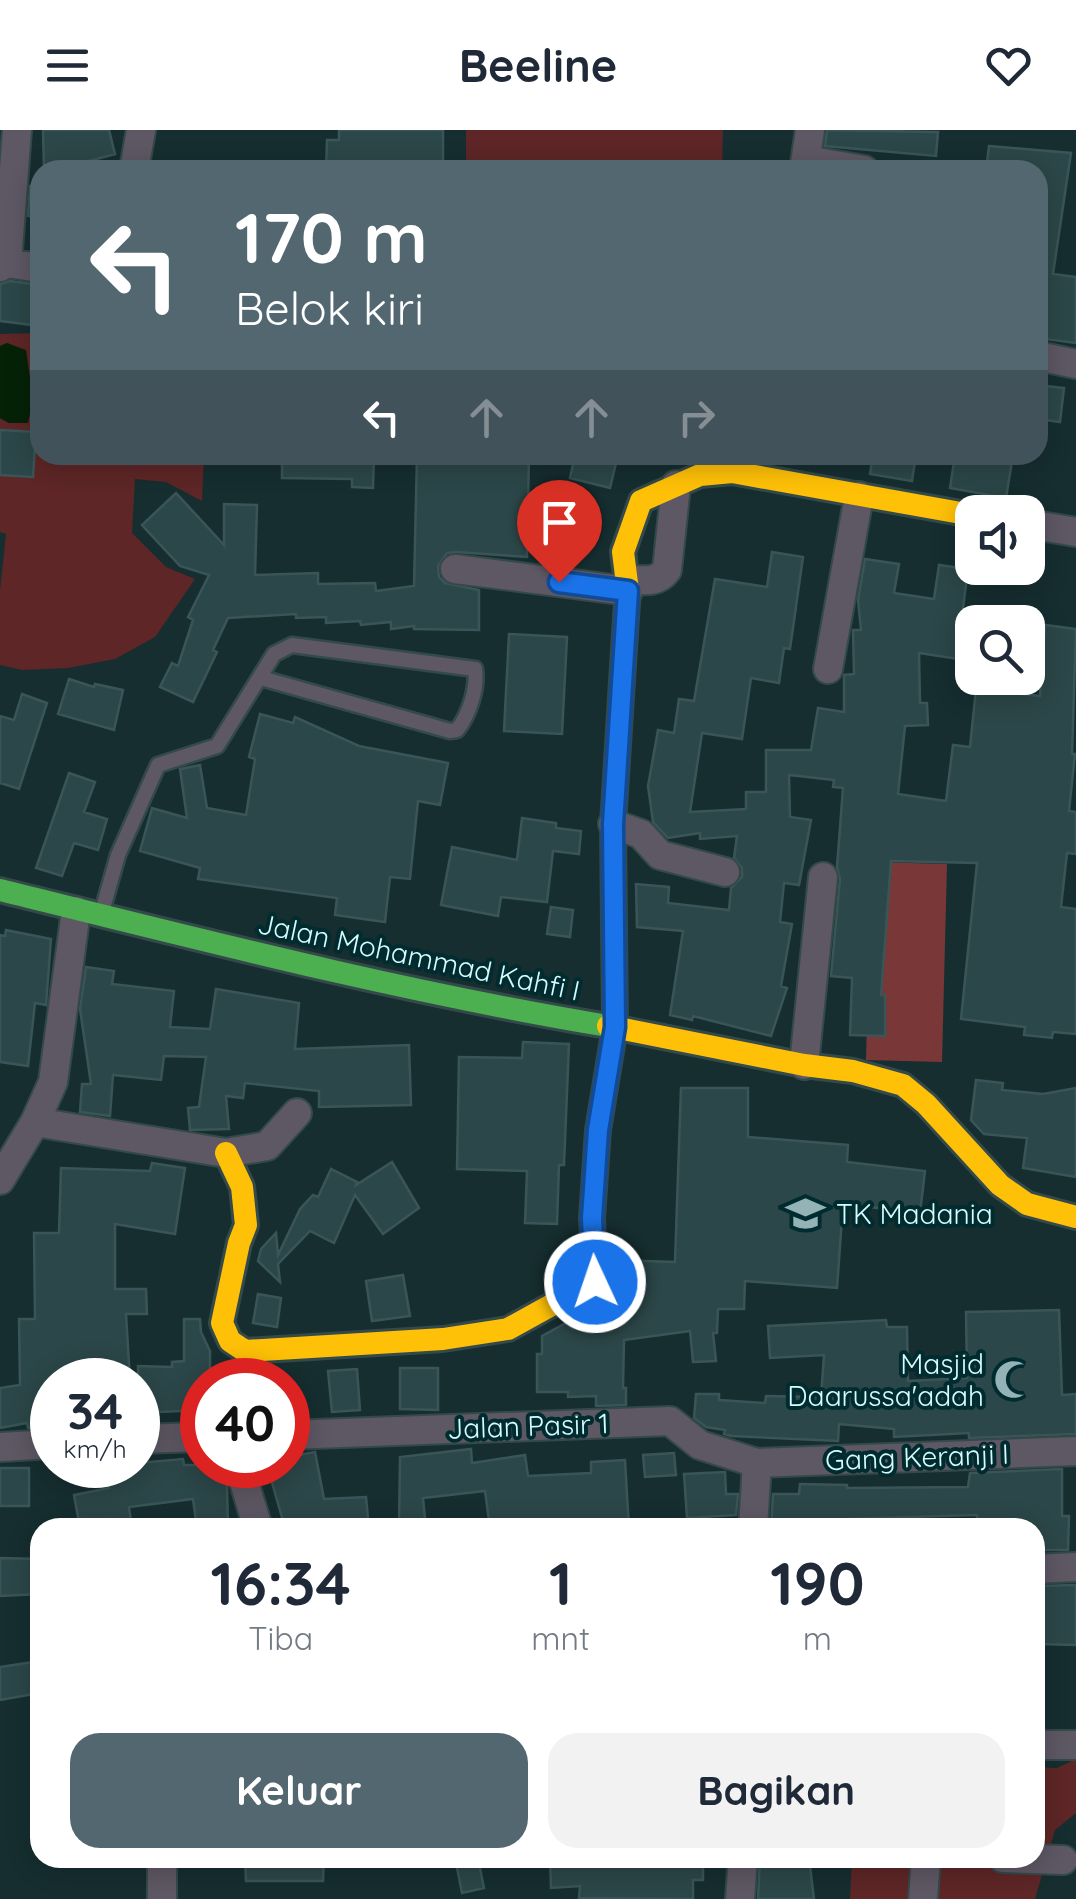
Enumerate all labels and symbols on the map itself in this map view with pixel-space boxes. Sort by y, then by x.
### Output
pin [517,480,602,583]
street label: Jalan Mohammad Kahfi I [255,905,583,1008]
school or university icon: TK Madania [785,1193,827,1235]
place label: TK Madania [836,1196,993,1231]
position arrow [543,1230,647,1334]
place label: Masjid Daarussa'adah [787,1346,984,1413]
speed limit sign: 40 [180,1358,310,1488]
mosque icon: Masjid Daarussa'adah [993,1359,1035,1401]
street label: Jalan Pasir 1 [447,1405,609,1446]
street label: Gang Keranji I [824,1436,1010,1477]

